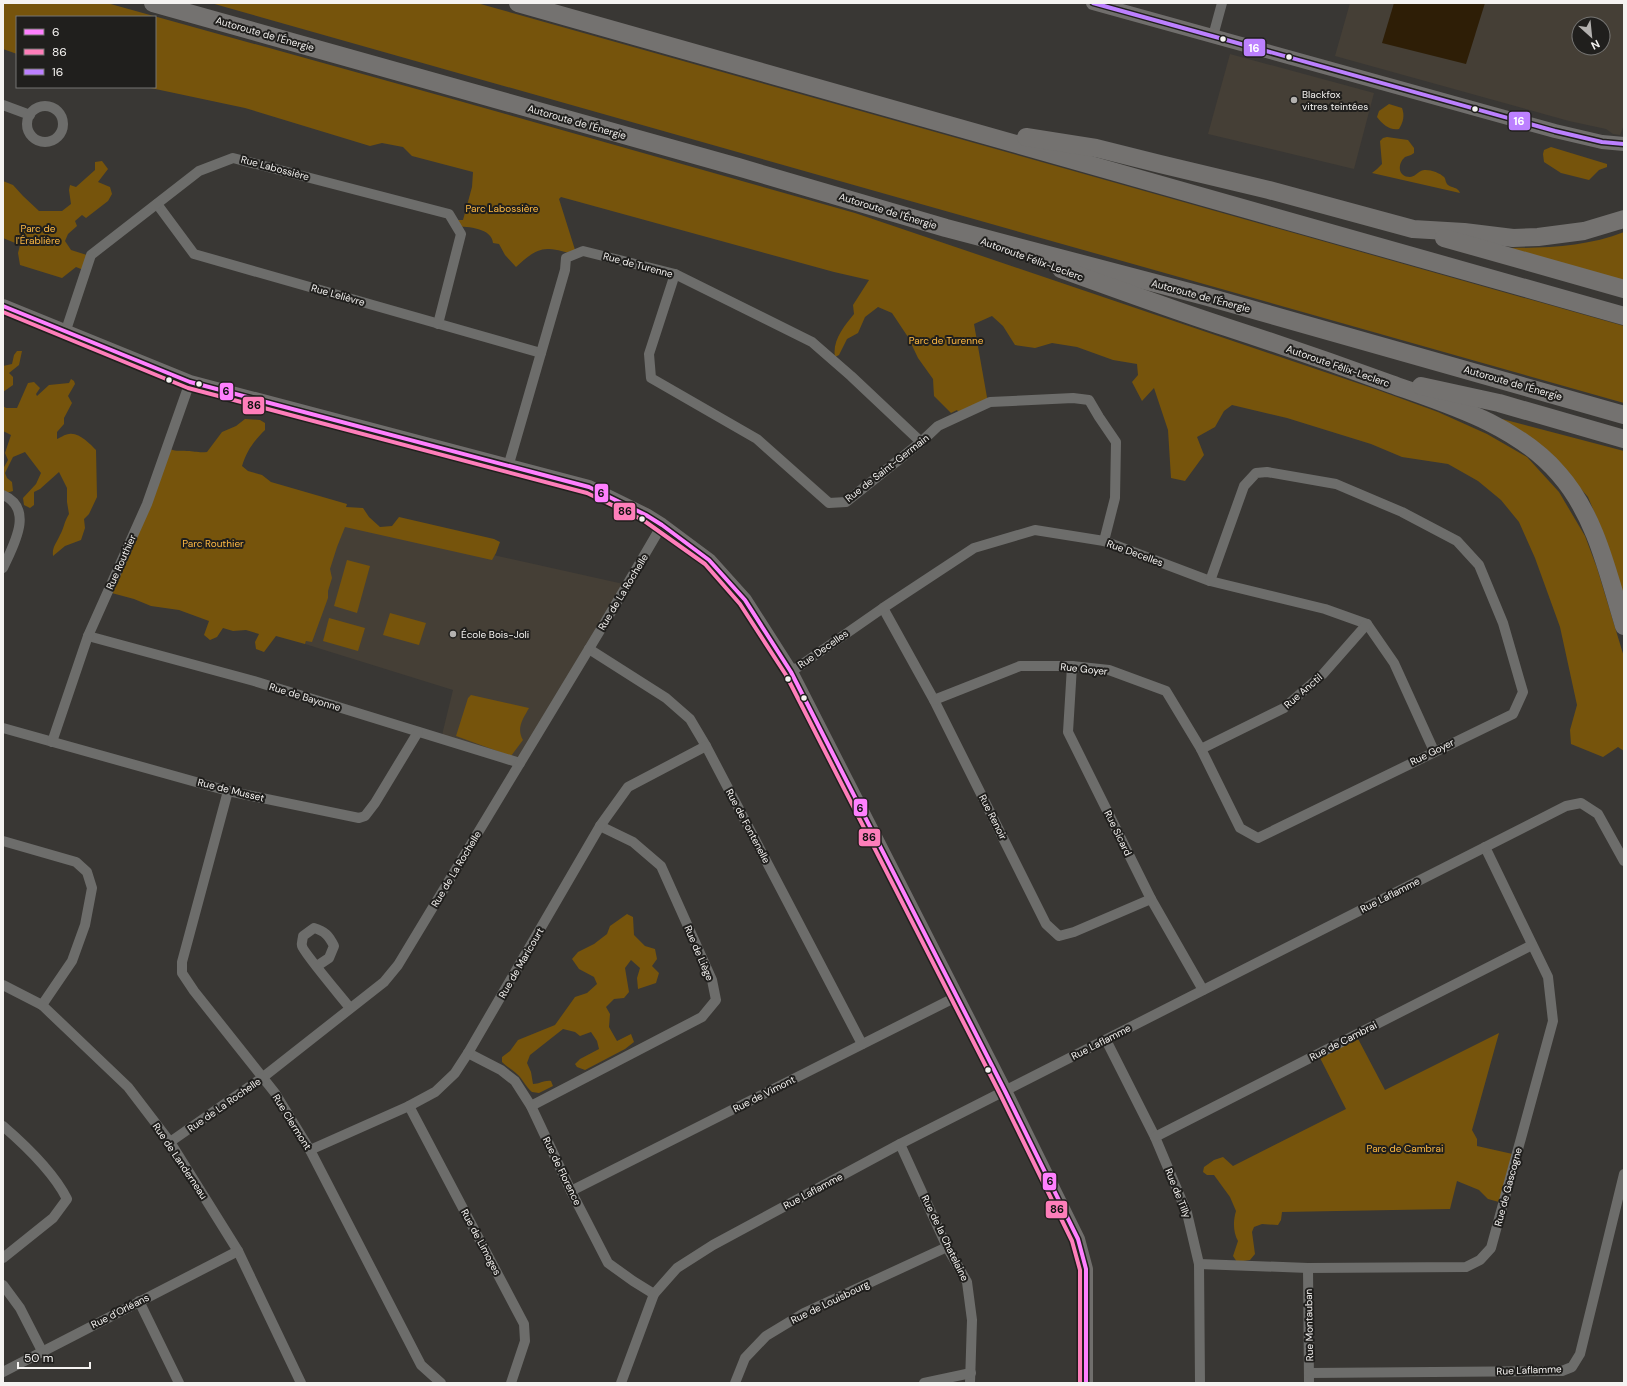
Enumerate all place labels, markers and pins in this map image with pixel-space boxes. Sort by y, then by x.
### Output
unlabelled marker [1218,34,1228,44]
unlabelled marker [1284,52,1294,62]
place label: Blackfox vitres teintées [1302,88,1368,113]
marker: Blackfox vitres teintées [1289,95,1299,105]
unlabelled marker [1470,104,1480,114]
unlabelled marker [164,375,174,385]
unlabelled marker [194,379,204,389]
unlabelled marker [637,514,647,524]
place label: École Bois-Joli [461,628,529,641]
marker: École Bois-Joli [448,629,458,639]
unlabelled marker [783,674,793,684]
unlabelled marker [799,693,809,703]
unlabelled marker [983,1065,993,1075]

